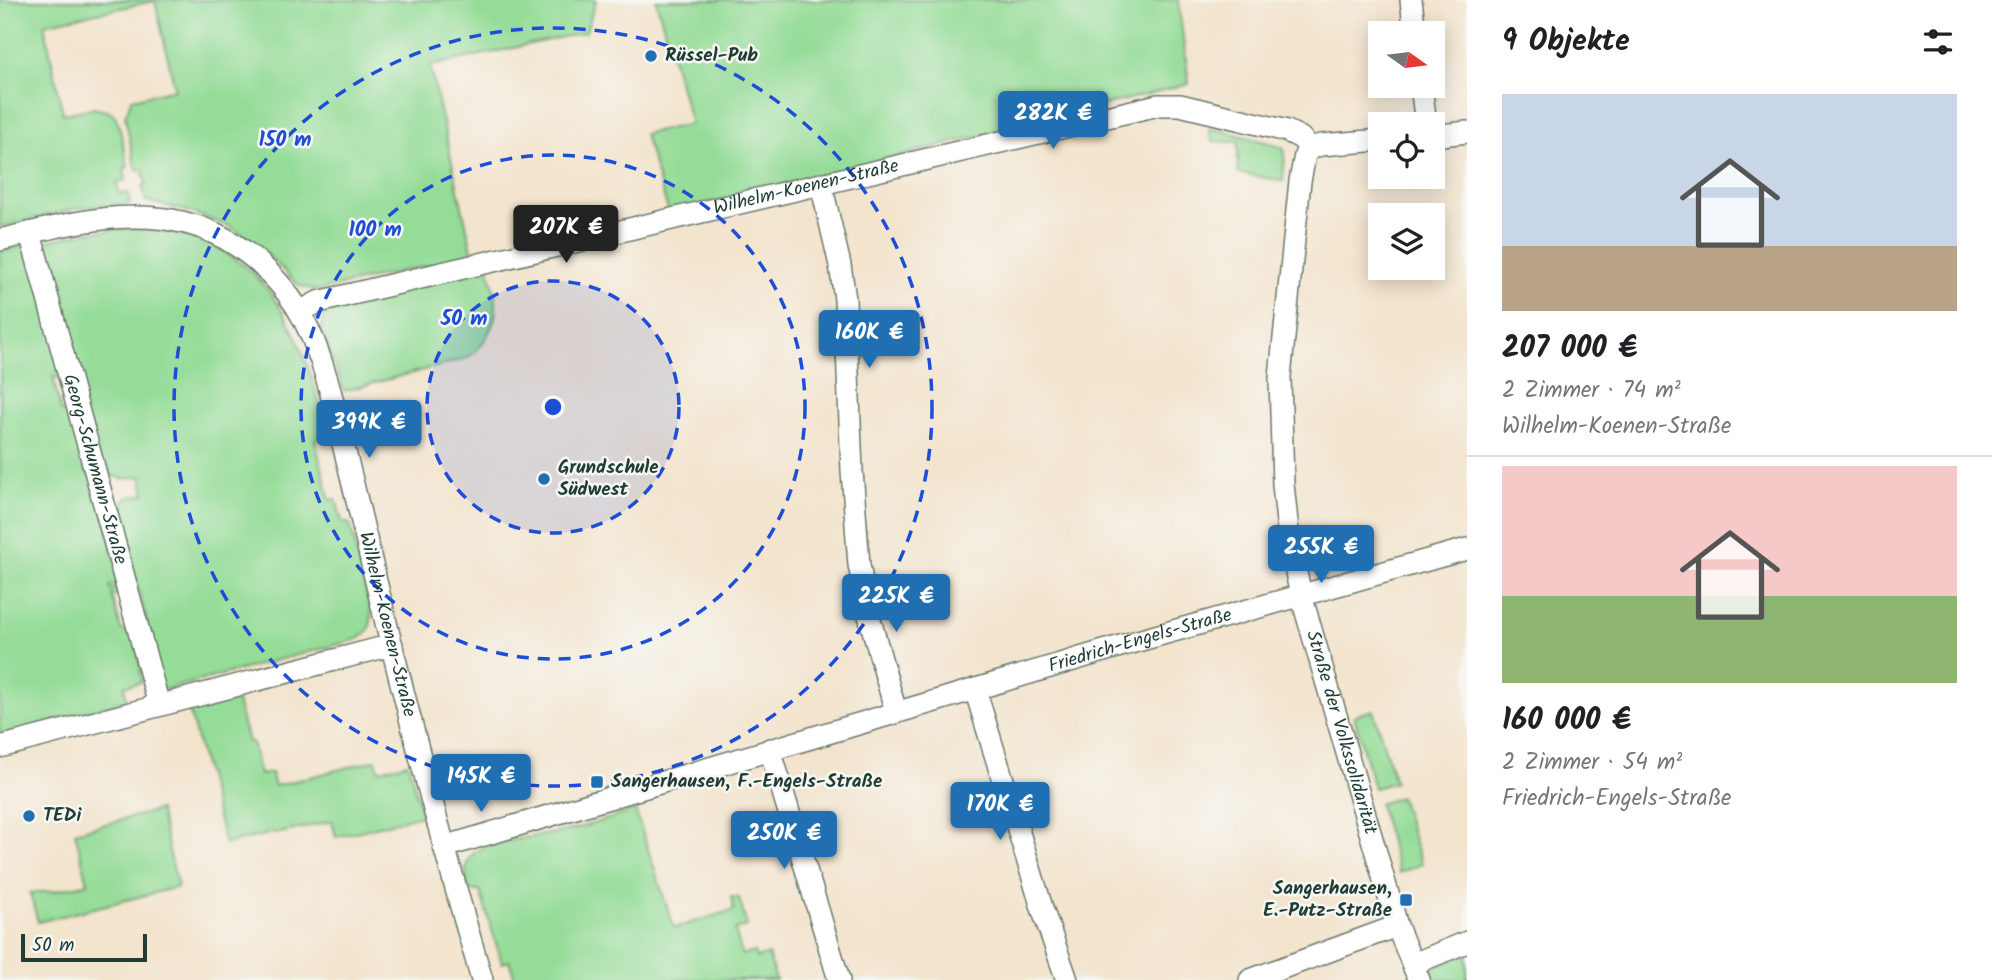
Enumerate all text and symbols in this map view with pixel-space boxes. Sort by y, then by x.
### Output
text: 9 Objekte [1502,18,1630,66]
north arrow [1368,21,1446,98]
map controls [1368,21,1445,280]
icon: filters [1919,23,1957,61]
place label: Rüssel-Pub [665,41,758,71]
marker: Rüssel-Pub [643,48,659,64]
pin: 282K € [996,92,1110,151]
text: 282K € [1014,96,1092,132]
button: locate [1368,112,1445,189]
text: 150 m [258,124,312,157]
icon: home [1667,140,1793,266]
street label: Wilhelm-Koenen-Straße [710,151,902,224]
button: layers [1368,203,1445,280]
pin: 207K € [509,205,623,265]
text: 207K € [529,210,603,246]
text: 100 m [348,214,402,247]
text: 50 m [440,303,487,336]
pin: 160K € [812,310,926,370]
text: 160K € [835,315,903,351]
text: 207 000 € [1502,325,1637,373]
street label: Georg-Schumann-Straße [54,371,135,568]
text: 2 Zimmer · 74 m² [1502,373,1681,409]
centre of rings [541,395,565,419]
pin: 399K € [312,400,426,460]
text: 399K € [332,405,406,441]
text: Wilhelm-Koenen-Straße [1502,409,1731,445]
place label: Grundschule Südwest [558,453,659,505]
marker: Grundschule Südwest [536,471,552,487]
icon: home [1667,512,1793,638]
pin: 255K € [1264,526,1378,585]
street label: Wilhelm-Koenen-Straße [350,529,424,721]
text: 255K € [1284,530,1358,566]
pin: 225K € [839,574,953,634]
text: 225K € [858,579,934,615]
street label: Friedrich-Engels-Straße [1045,600,1236,682]
street label: Straße der Volkssolidarität [1297,627,1385,839]
text: 160 000 € [1502,697,1631,745]
text: 2 Zimmer · 54 m² [1502,745,1682,781]
pin: 145K € [424,754,538,814]
text: 145K € [447,759,515,795]
place label: Sangerhausen, F.-Engels-Straße [611,767,882,797]
marker: Sangerhausen, F.-Engels-Straße [589,774,605,790]
text: Friedrich-Engels-Straße [1502,781,1731,817]
pin: 170K € [943,782,1057,842]
text: 170K € [967,787,1033,823]
place label: TEDi [43,801,82,831]
marker: TEDi [21,808,37,824]
pin: 250K € [727,812,841,871]
text: 250K € [747,816,821,852]
place label: Sangerhausen, E.-Putz-Straße [1263,874,1392,926]
marker: Sangerhausen, E.-Putz-Straße [1398,892,1414,908]
scale bar [21,931,147,963]
text: 50 m [32,931,74,961]

